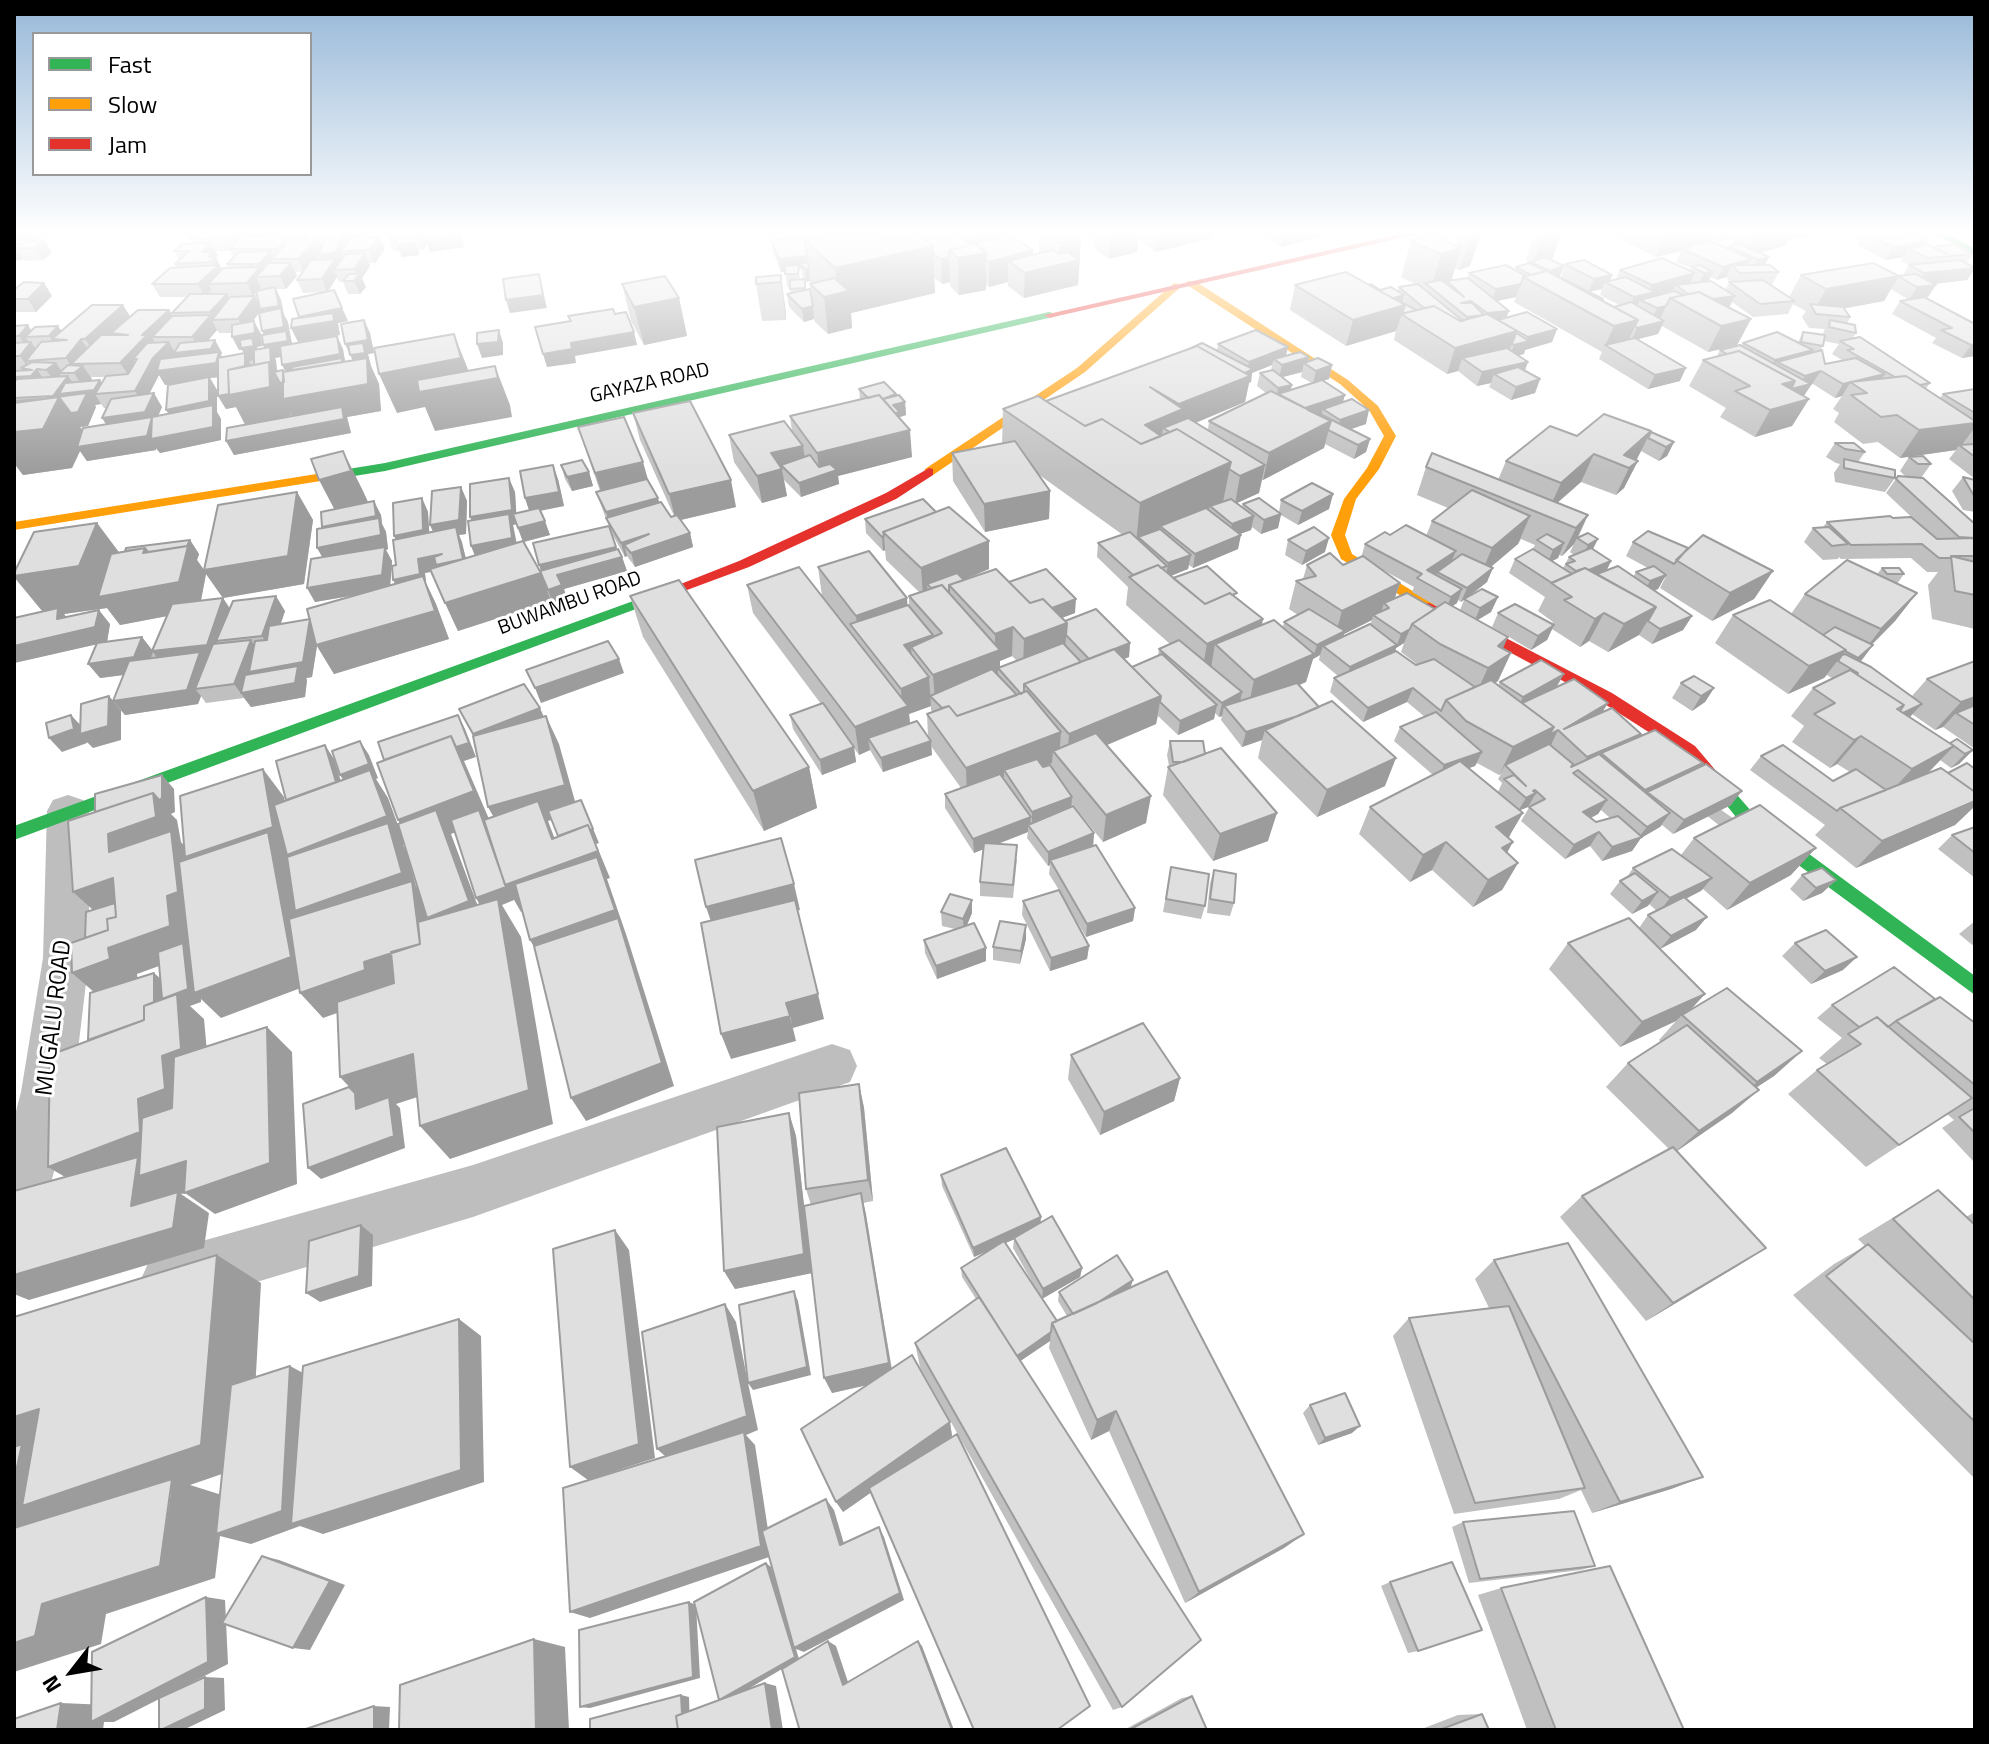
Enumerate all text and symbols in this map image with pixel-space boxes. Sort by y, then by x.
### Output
legend [32,32,312,176]
text: Fast [108,46,151,82]
text: Slow [108,86,157,122]
text: Jam [108,126,147,162]
street label: GAYAZA ROAD [588,359,712,409]
street label: BUWAMBU ROAD [495,567,645,641]
street label: MUGALU ROAD [31,938,79,1098]
north arrow [32,1632,112,1712]
text: N [33,1669,70,1700]

